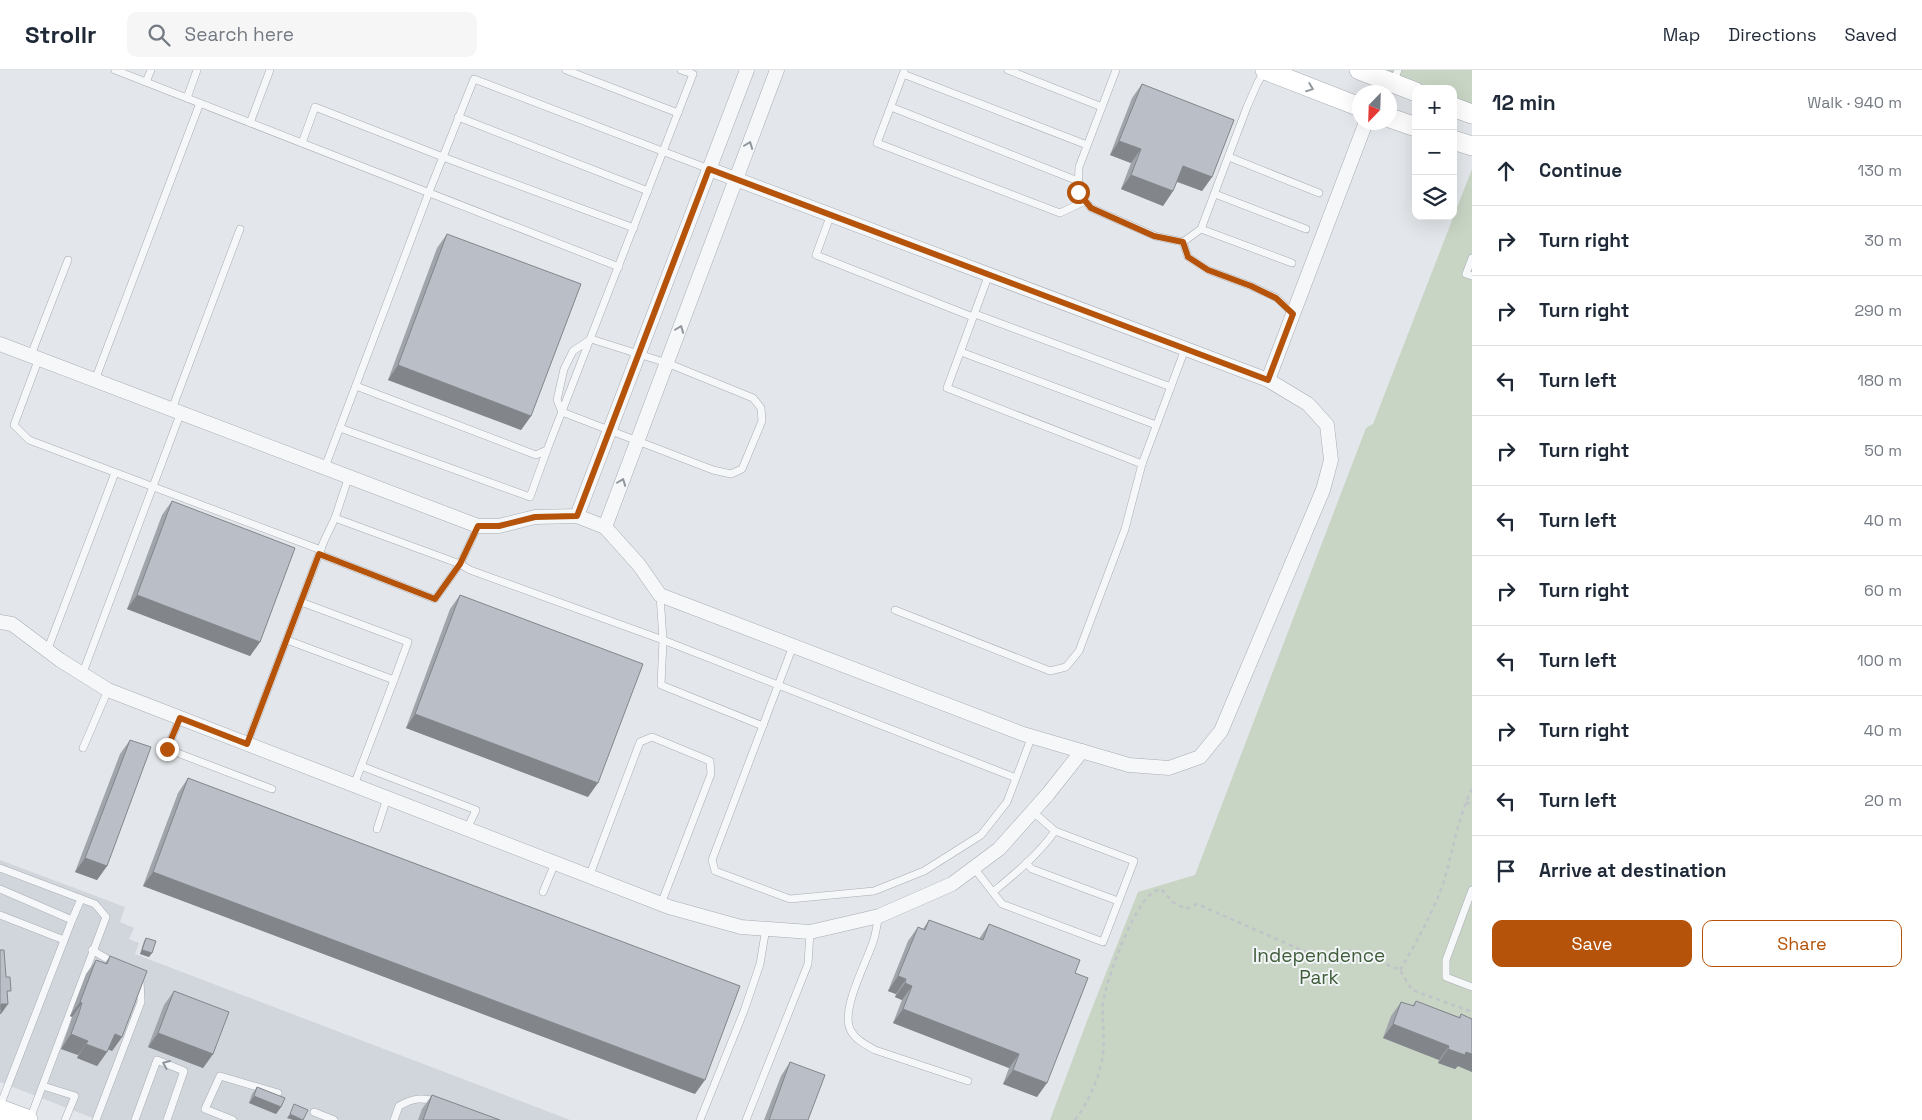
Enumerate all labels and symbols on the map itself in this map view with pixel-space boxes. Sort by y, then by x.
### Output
one-way arrow [1305,81,1314,92]
north arrow [1352,85,1397,130]
one-way arrow [743,141,753,149]
route start [1067,181,1090,204]
one-way arrow [674,326,684,334]
one-way arrow [617,478,627,486]
route end [156,738,179,761]
park label: Independence Park [1253,943,1385,990]
one-way arrow [162,1059,170,1069]

